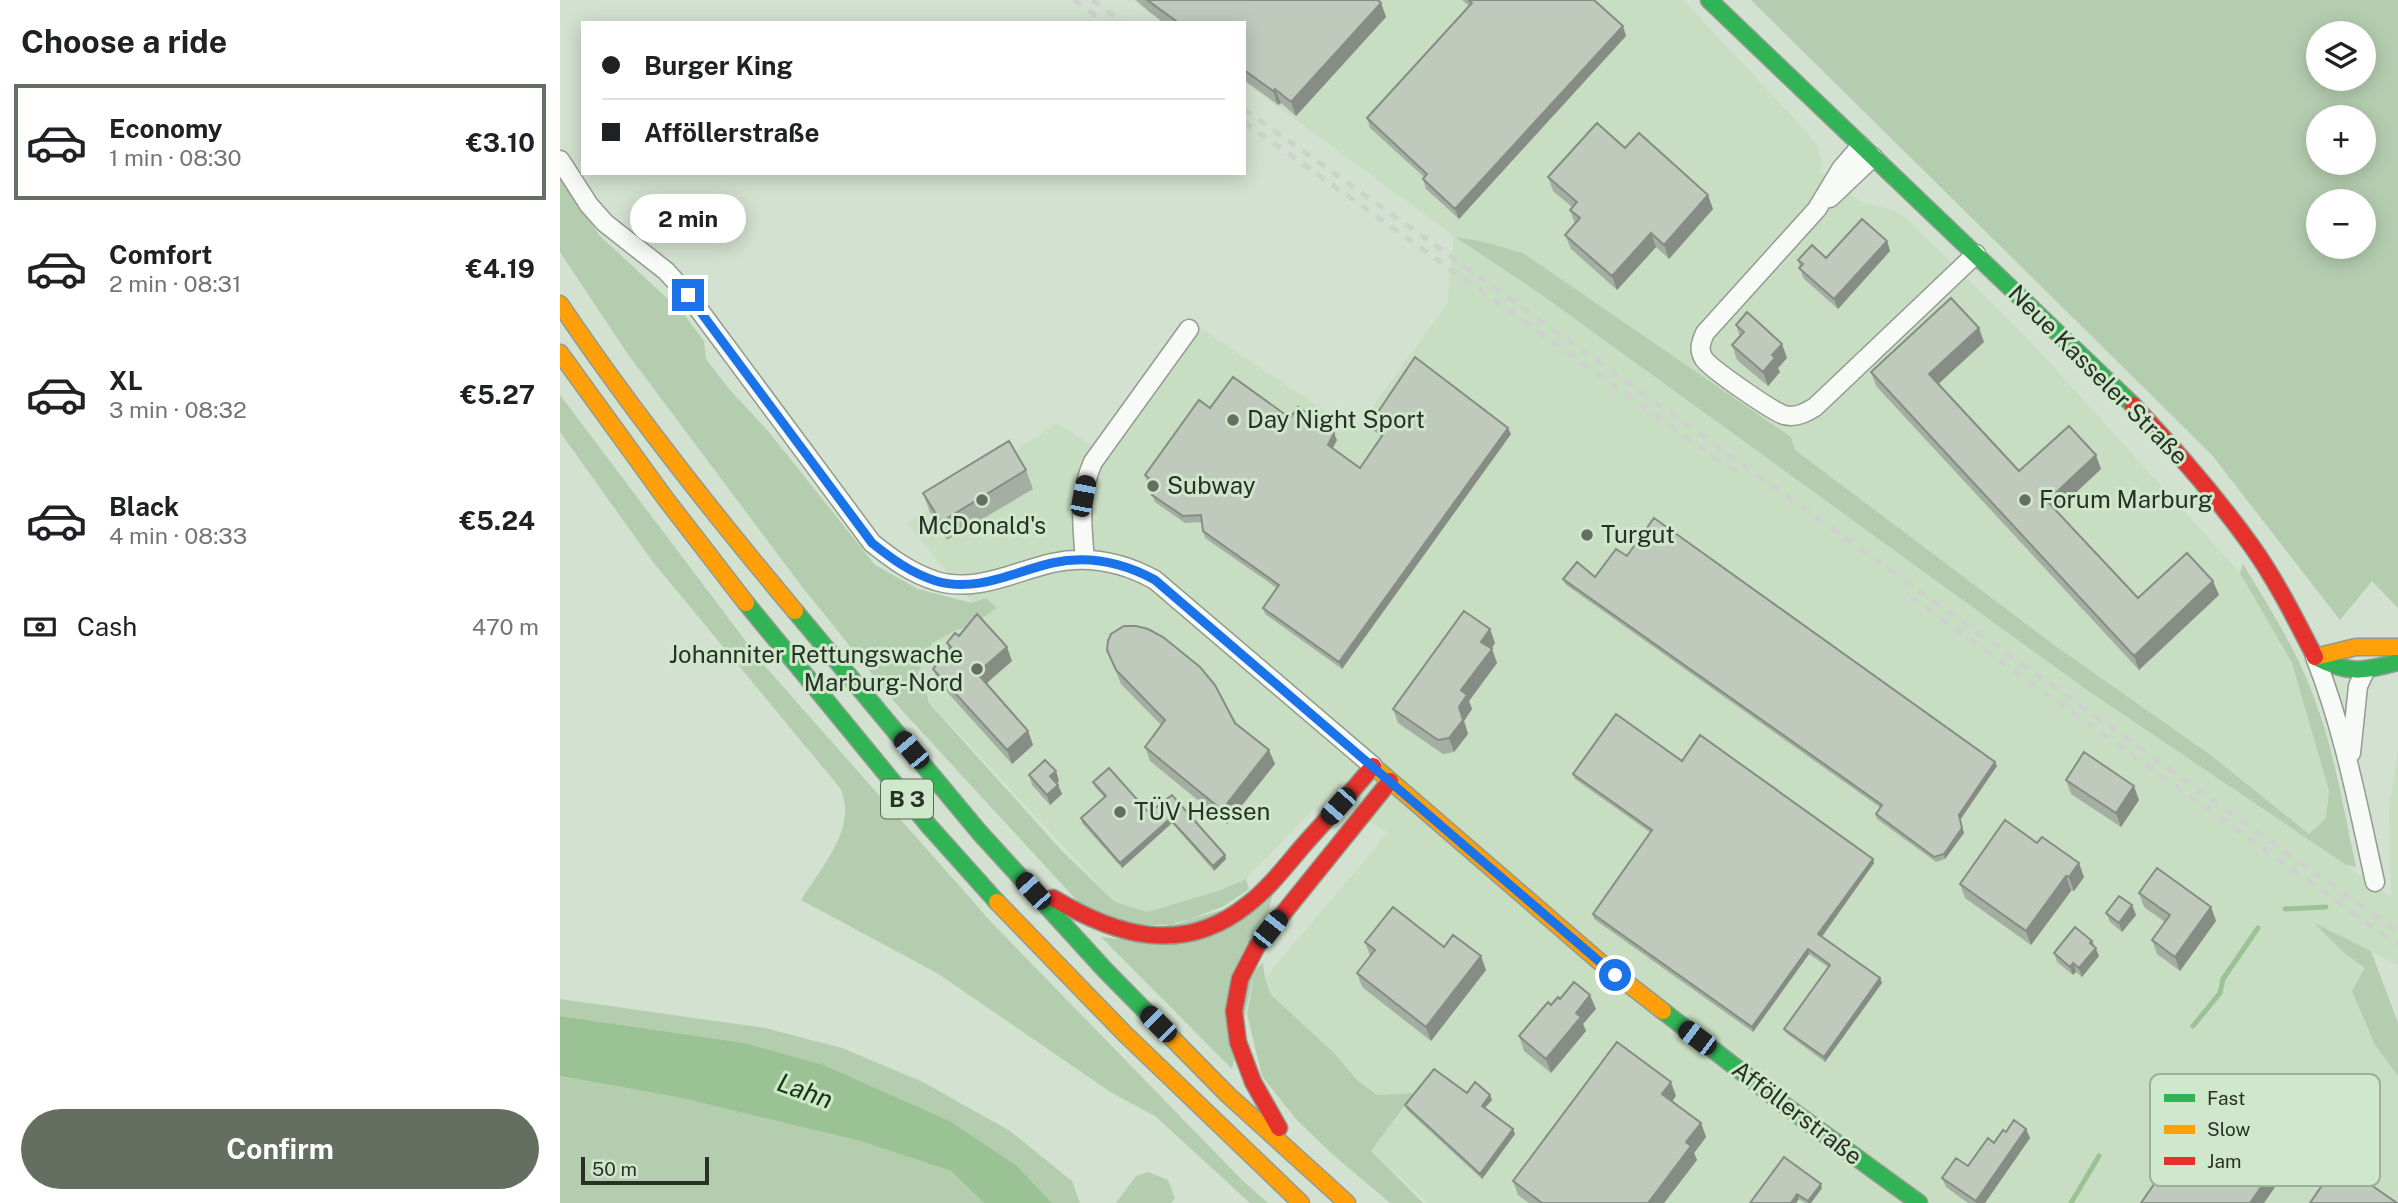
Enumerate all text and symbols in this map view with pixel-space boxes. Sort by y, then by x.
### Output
map controls [2306,21,2376,259]
button: layers [2306,21,2376,91]
text: Choose a ride [21,23,227,60]
text: Burger King [644,50,793,81]
button: + [2306,105,2376,175]
icon: car [25,111,88,174]
text: Economy [109,113,222,144]
text: Afföllerstraße [644,117,820,148]
text: €3.10 [466,127,535,158]
text: 1 min · 08:30 [109,144,242,171]
button: − [2306,189,2376,259]
callout: 2 min [630,194,746,243]
text: 2 min [658,205,718,232]
icon: car [25,237,88,300]
text: Comfort [109,239,212,270]
text: €4.19 [466,253,535,284]
text: 2 min · 08:31 [109,270,241,297]
route end [672,279,704,311]
street label: Neue Kasseler Straße [2003,279,2194,470]
icon: car [25,363,88,426]
text: XL [109,365,143,396]
text: €5.27 [460,379,535,410]
text: 3 min · 08:32 [109,396,247,423]
place label: Day Night Sport [1247,405,1425,433]
marker: Day Night Sport [1225,412,1241,428]
place label: Subway [1167,471,1256,499]
car [1069,473,1098,519]
marker: Subway [1145,478,1161,494]
place label: Forum Marburg [2039,485,2213,513]
icon: car [25,489,88,552]
text: Black [109,491,179,522]
marker: McDonald's [974,492,990,508]
marker: Forum Marburg [2017,492,2033,508]
text: €5.24 [459,505,535,536]
place label: McDonald's [918,511,1046,539]
place label: Turgut [1601,520,1675,548]
text: 4 min · 08:33 [109,522,247,549]
marker: Turgut [1579,527,1595,543]
icon: cash [21,608,59,646]
text: Cash [77,611,137,642]
text: 470 m [472,613,539,640]
place label: Johanniter Rettungswache Marburg-Nord [669,640,963,696]
marker: Johanniter Rettungswache Marburg-Nord [969,661,985,677]
car [890,727,933,773]
road number: B 3 [881,779,933,818]
car [1317,783,1360,829]
place label: TÜV Hessen [1134,796,1270,825]
marker: TÜV Hessen [1112,804,1128,820]
car [1012,868,1055,914]
car [1249,906,1292,952]
route start [1599,959,1631,991]
car [1136,1002,1181,1046]
car [1674,1017,1721,1059]
street label: Afföllerstraße [1727,1054,1868,1170]
water label: Lahn [773,1066,837,1115]
legend [2150,1074,2380,1186]
text: Fast [2207,1087,2245,1109]
button: Confirm [21,1109,539,1189]
text: Slow [2207,1118,2251,1140]
text: Jam [2207,1150,2241,1172]
scale bar [581,1154,709,1186]
text: 50 m [592,1158,637,1180]

